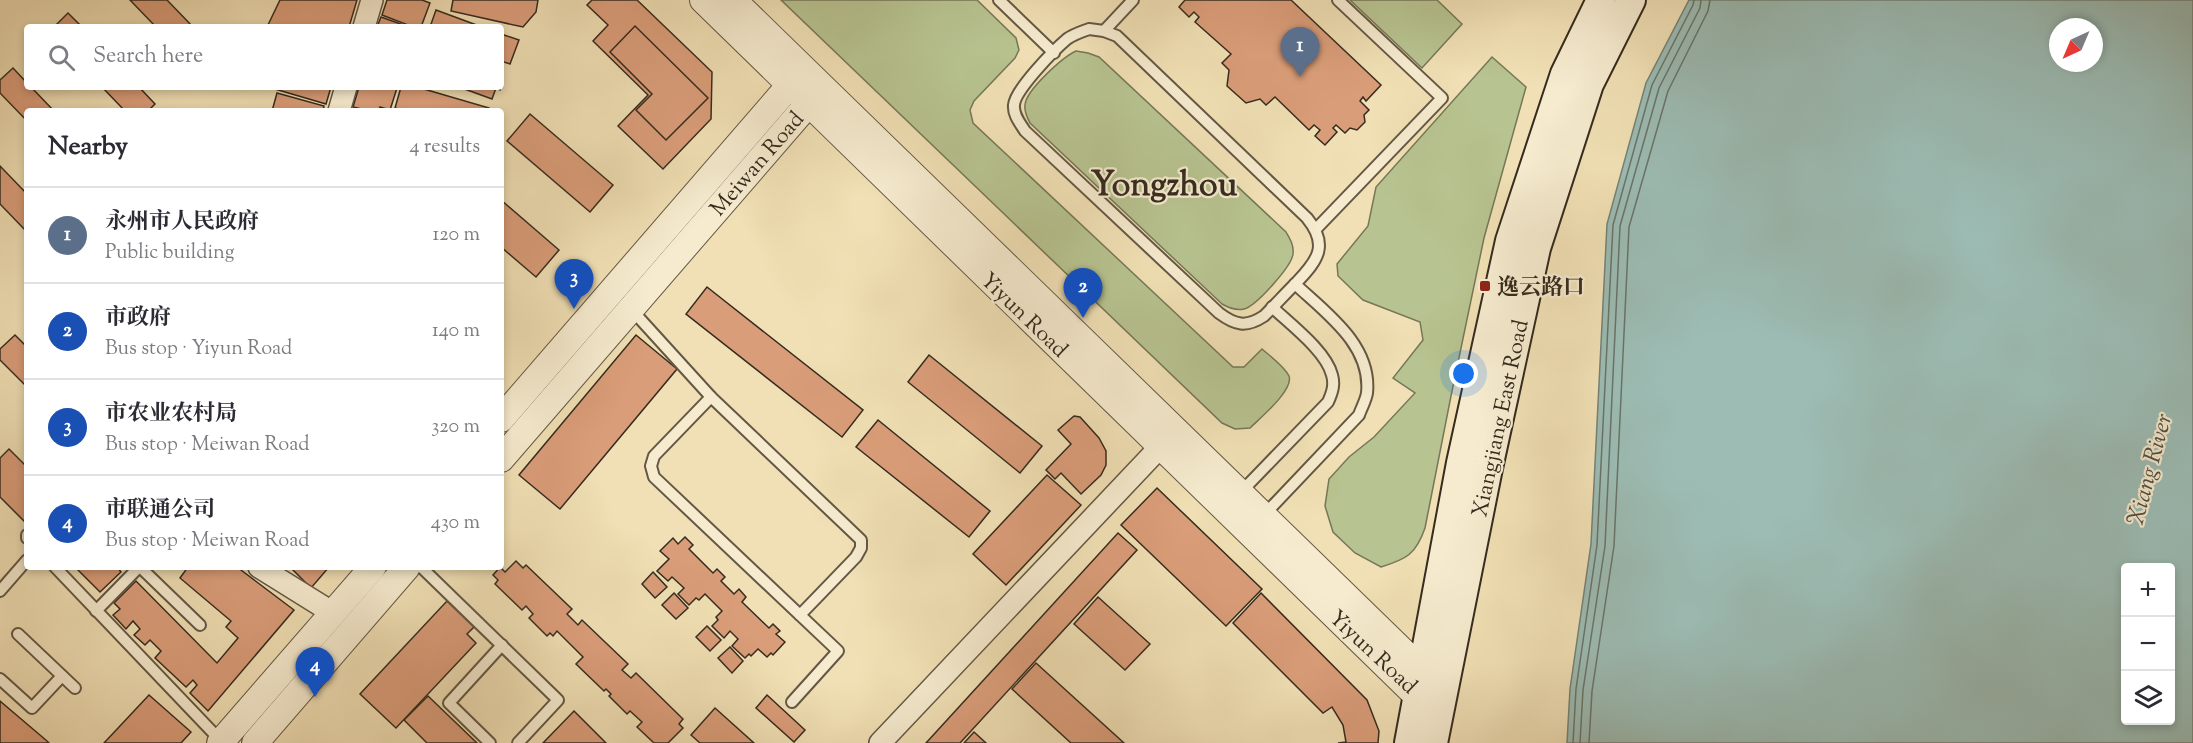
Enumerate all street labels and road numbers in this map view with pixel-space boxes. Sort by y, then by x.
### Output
street label: Meiwan Road [704,105,813,225]
street label: Yiyun Road [972,266,1074,366]
street label: Xiangjiang East Road [1465,317,1538,520]
street label: Yiyun Road [1320,604,1423,703]

